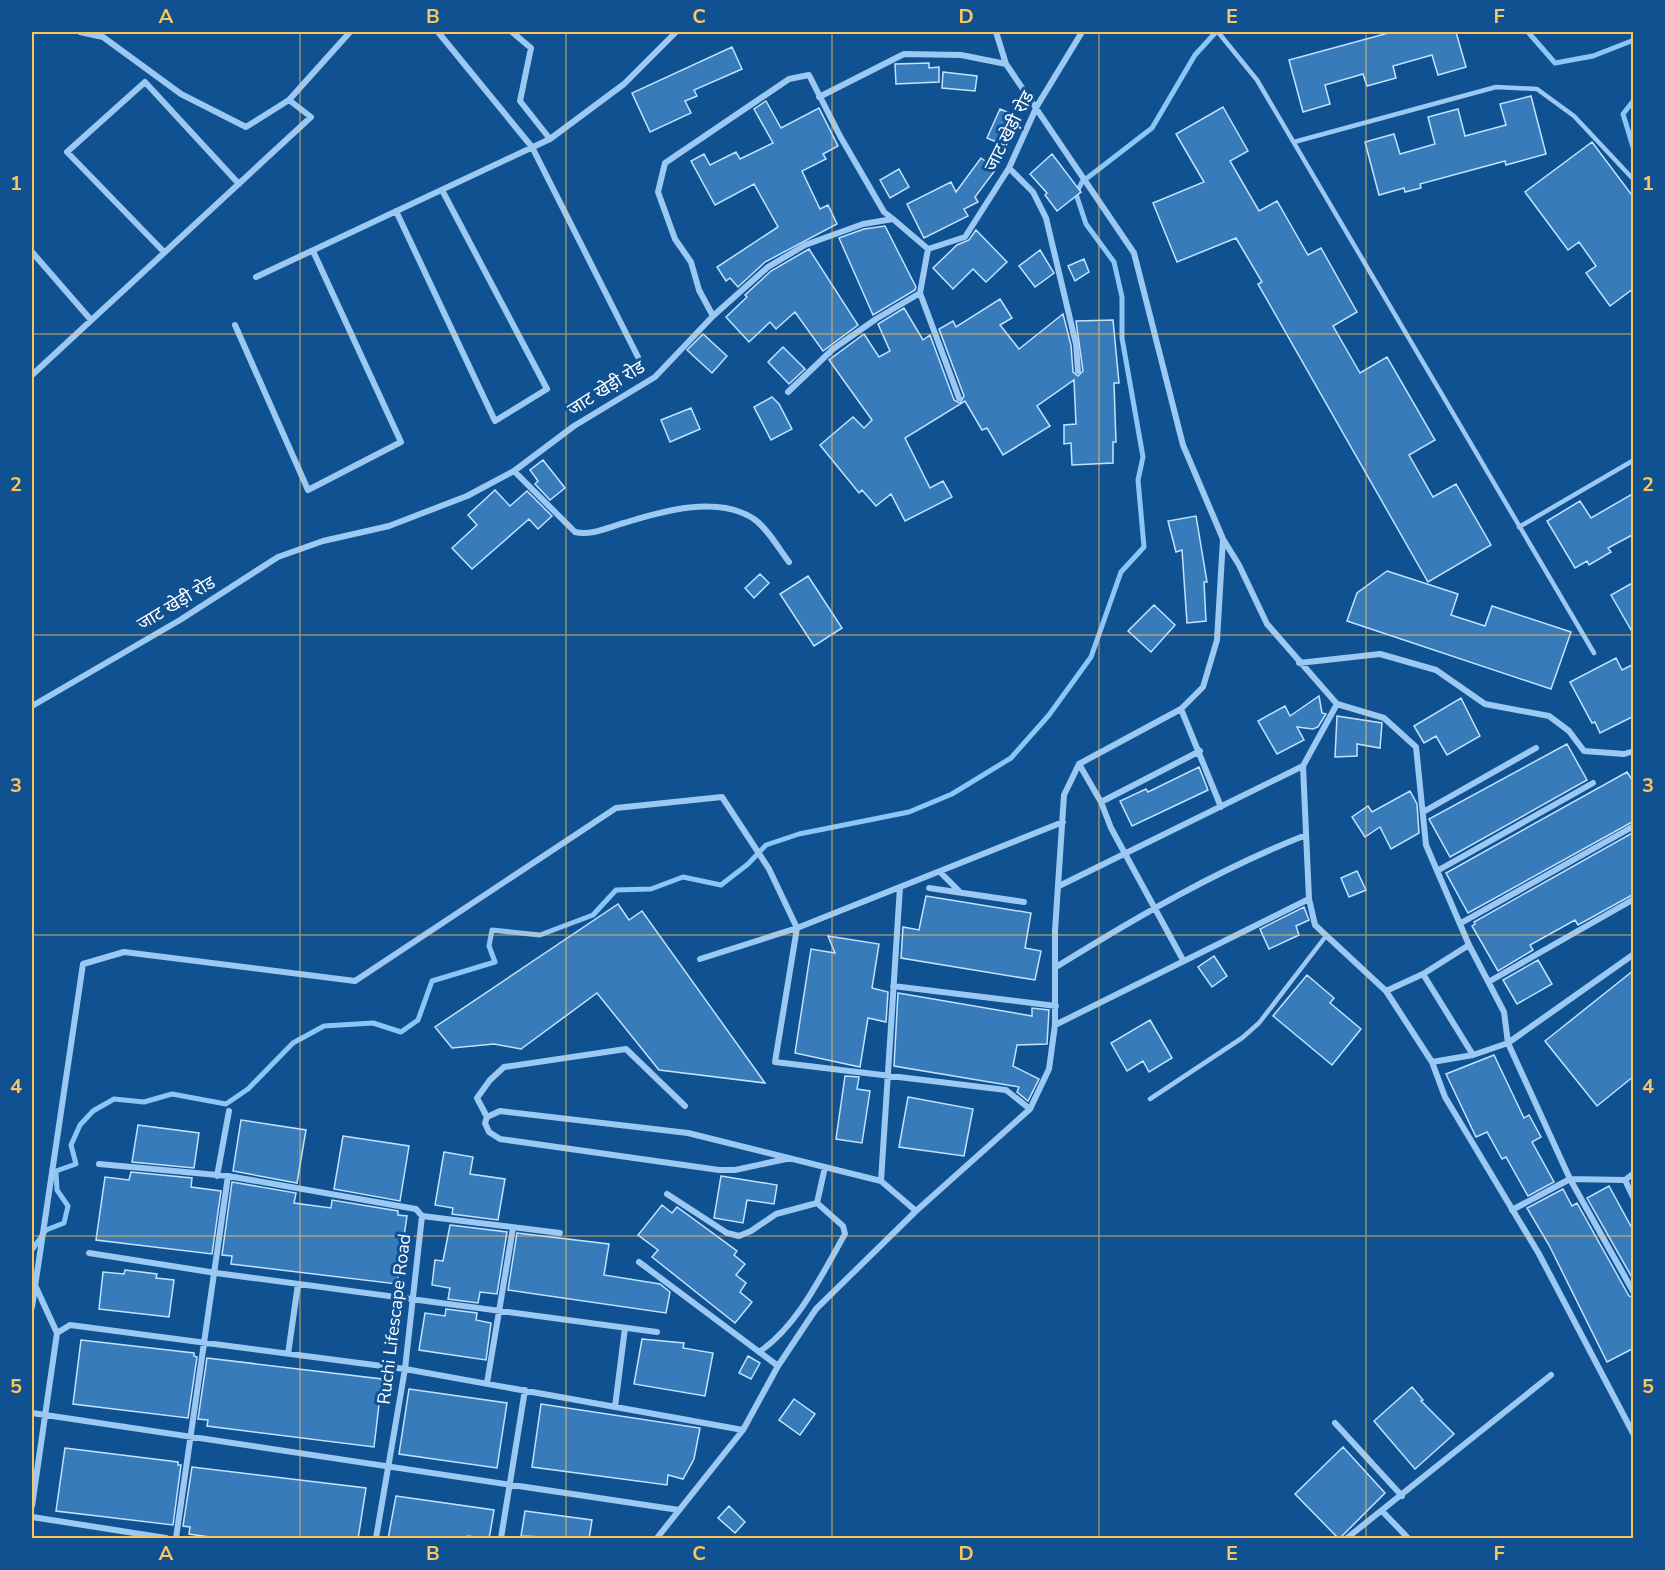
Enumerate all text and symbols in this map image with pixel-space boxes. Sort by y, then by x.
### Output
text: A [159,3,174,30]
text: B [426,3,440,30]
text: C [692,3,706,30]
text: D [958,3,974,30]
text: E [1226,3,1238,30]
text: F [1493,3,1505,30]
street label: जाट खेड़ी रोड [979,86,1040,175]
text: 1 [10,170,22,197]
text: 1 [1642,170,1654,197]
street label: जाट खेड़ी रोड [563,355,650,421]
text: 2 [10,471,22,498]
text: 2 [1642,471,1654,498]
street label: जाट खेड़ी रोड [133,570,220,636]
text: 3 [10,772,22,799]
text: 3 [1642,772,1654,799]
text: 4 [10,1073,22,1100]
text: 4 [1642,1073,1654,1100]
street label: Ruchi Lifescape Road [372,1232,416,1406]
text: 5 [10,1373,22,1400]
text: 5 [1642,1373,1654,1400]
text: A [159,1540,174,1567]
text: B [426,1540,440,1567]
text: C [692,1540,706,1567]
text: D [958,1540,974,1567]
text: E [1226,1540,1238,1567]
text: F [1493,1540,1505,1567]

